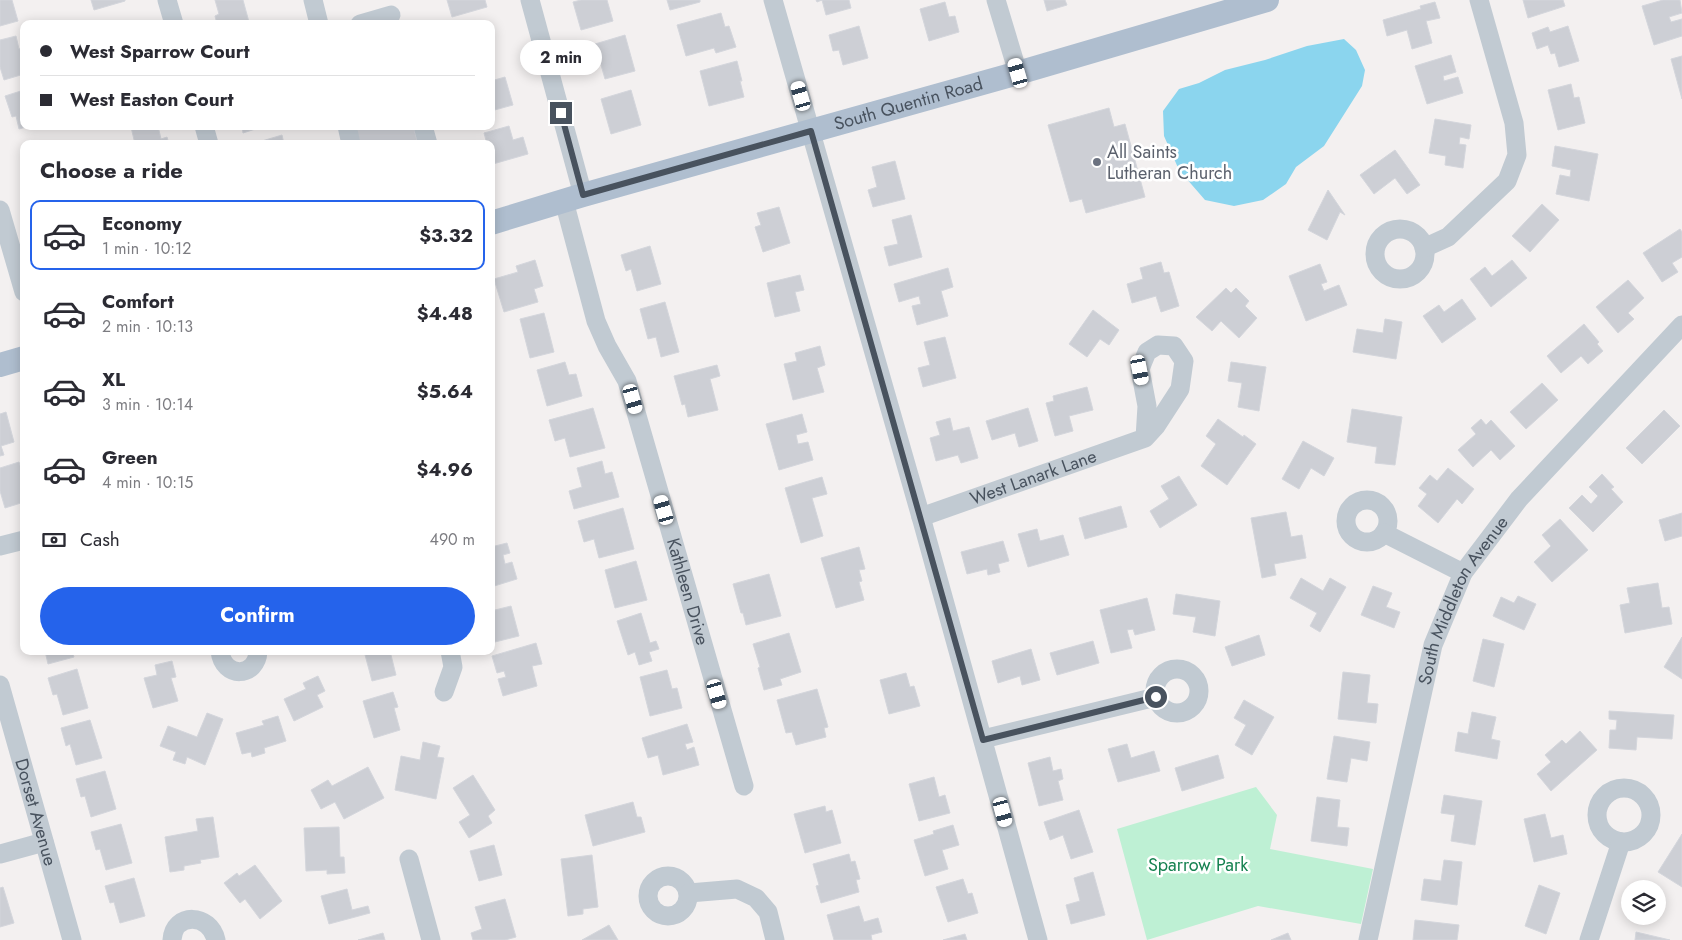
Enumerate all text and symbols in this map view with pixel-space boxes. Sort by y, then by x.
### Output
text: West Sparrow Court [70,38,250,65]
callout: 2 min [520,41,602,76]
text: 2 min [540,46,582,69]
car [1006,57,1029,89]
street label: South Quentin Road [831,71,986,137]
car [789,80,812,112]
text: West Easton Court [70,86,234,113]
route end [550,102,572,124]
place label: All Saints Lutheran Church [1107,139,1232,186]
text: Choose a ride [40,154,183,186]
marker: All Saints Lutheran Church [1091,156,1103,168]
text: Economy [102,210,182,237]
icon: car [42,213,87,258]
text: $3.32 [419,222,473,249]
text: 1 min · 10:12 [102,237,191,260]
text: Comfort [102,288,174,315]
icon: car [42,291,87,336]
text: $4.48 [417,300,473,327]
text: 2 min · 10:13 [102,315,193,338]
car [1129,354,1150,386]
text: XL [102,366,125,393]
icon: car [42,369,87,414]
text: $5.64 [417,378,473,405]
car [621,383,644,415]
text: 3 min · 10:14 [102,393,193,416]
street label: West Lanark Lane [966,443,1100,512]
text: Green [102,444,158,471]
icon: car [42,447,87,492]
text: $4.96 [416,456,473,483]
text: 4 min · 10:15 [102,471,193,494]
car [652,494,675,526]
street label: South Middleton Avenue [1412,511,1515,687]
icon: cash [40,526,68,554]
text: Cash [80,526,120,553]
text: 490 m [430,528,475,551]
street label: Kathleen Drive [660,535,716,648]
button: Confirm [40,587,475,645]
car [705,678,728,710]
route start [1145,686,1167,708]
street label: Dorset Avenue [8,755,63,869]
car [991,796,1014,828]
park label: Sparrow Park [1148,852,1248,878]
map controls [1621,880,1666,925]
button: layers [1621,880,1666,925]

